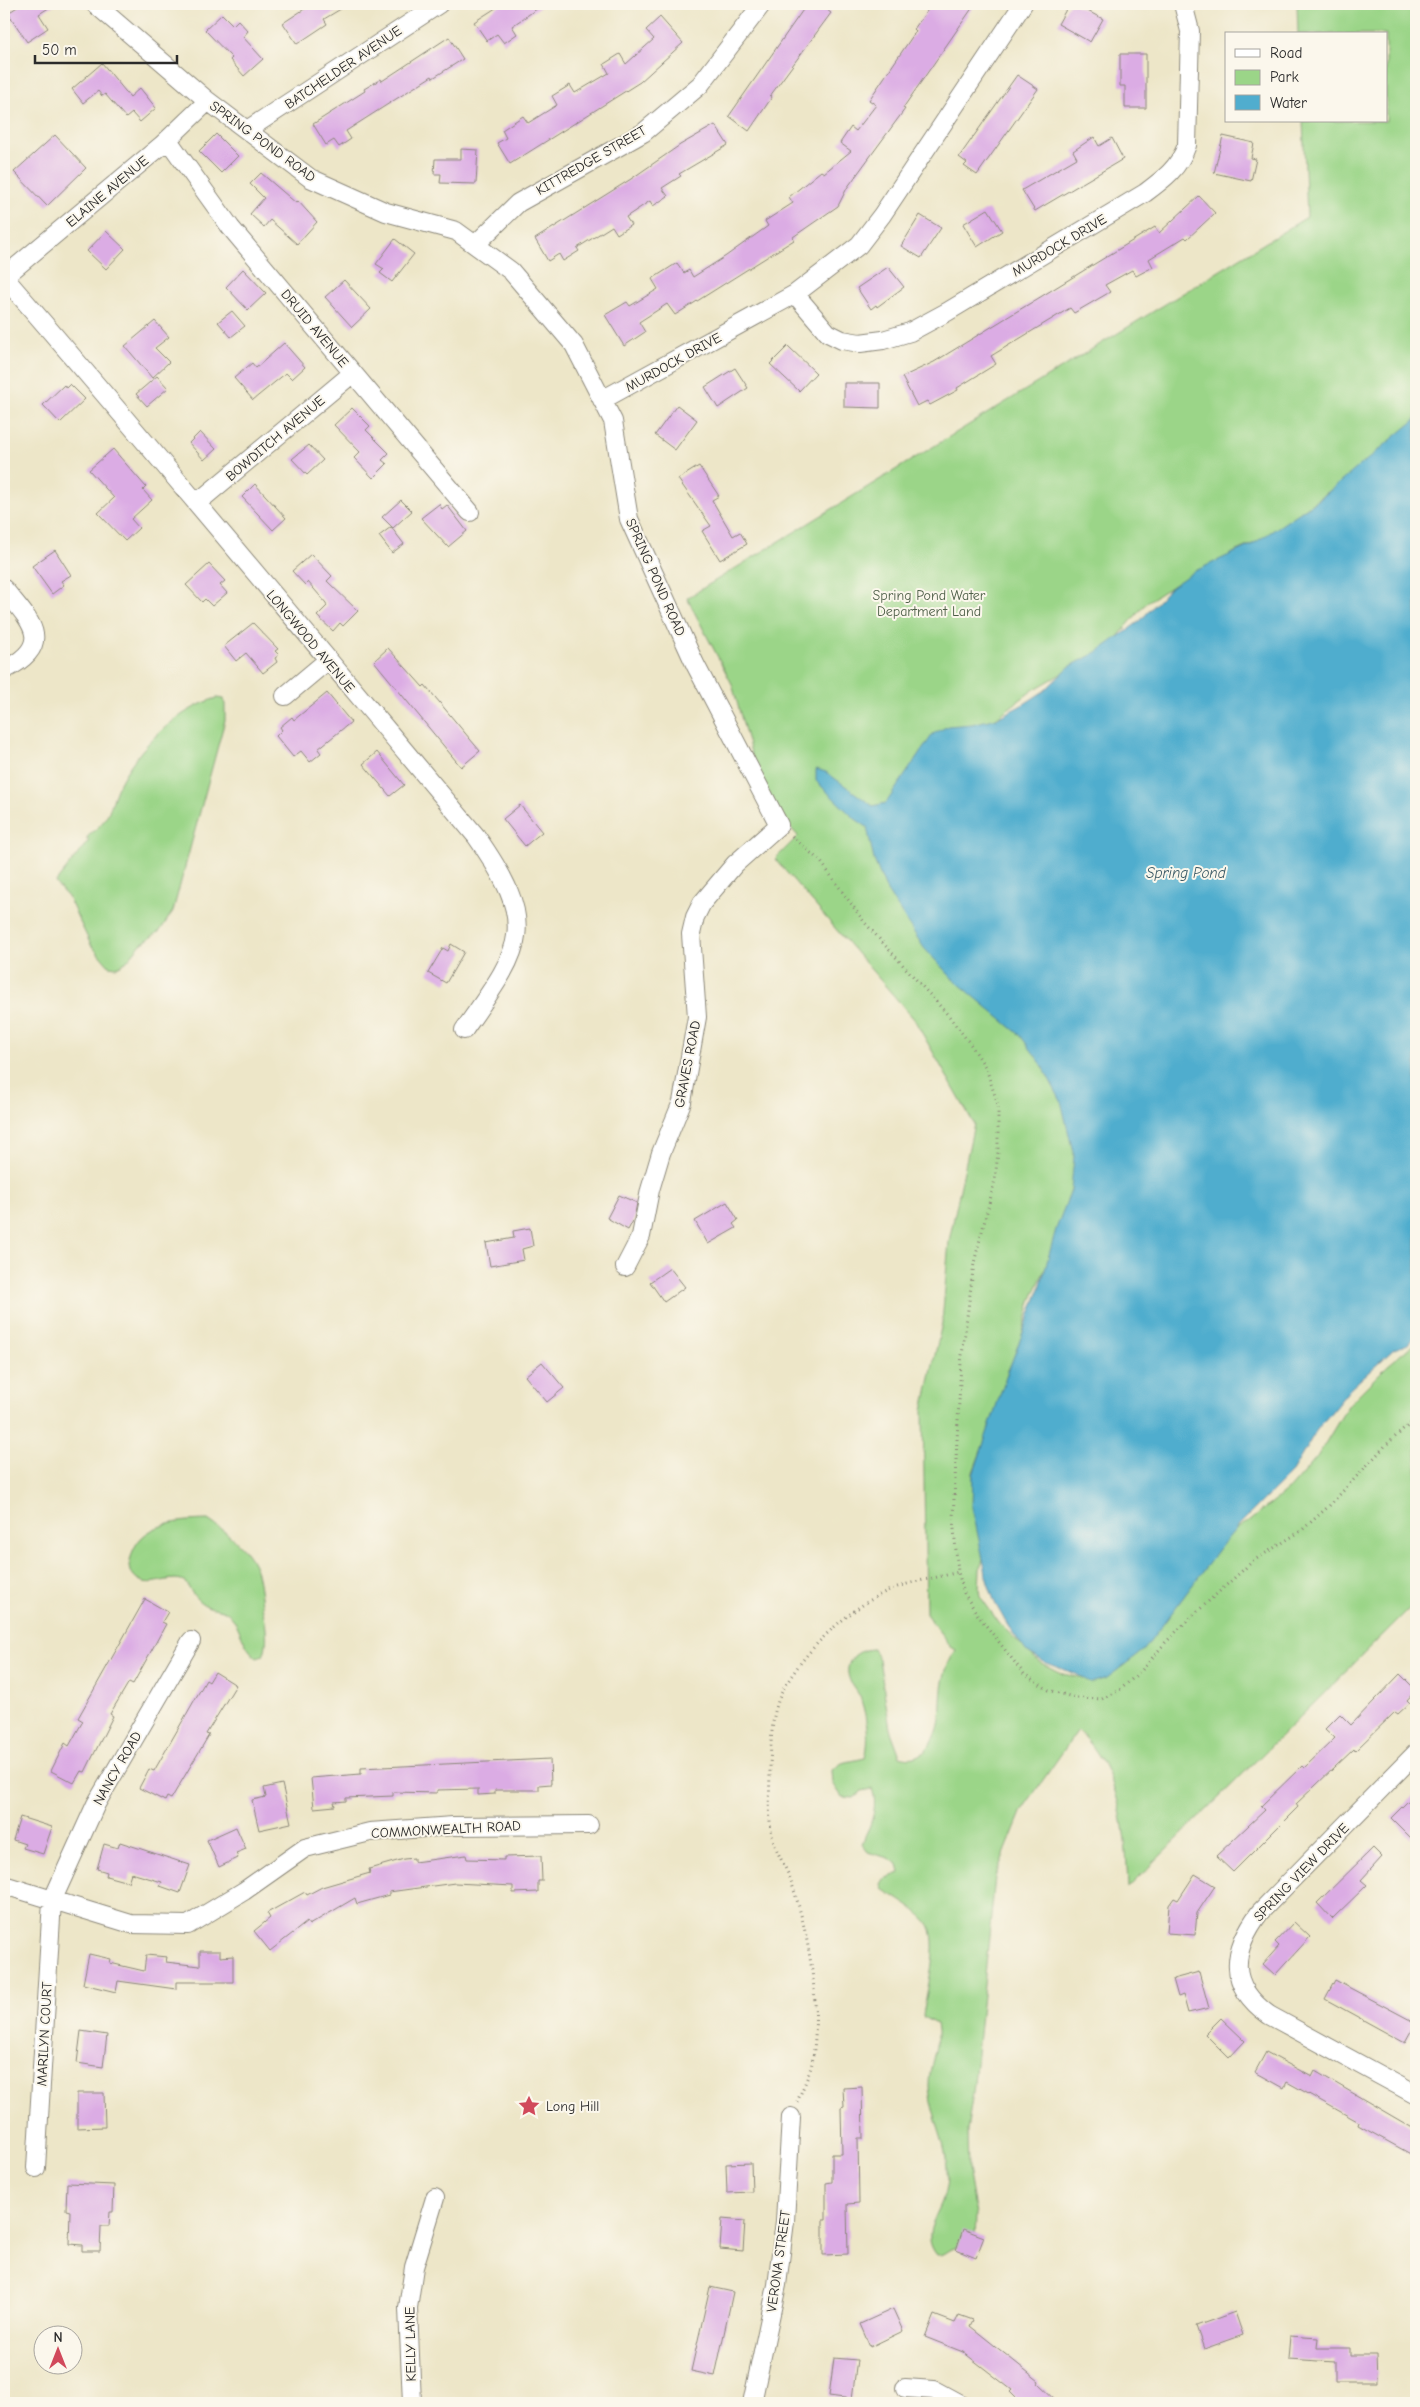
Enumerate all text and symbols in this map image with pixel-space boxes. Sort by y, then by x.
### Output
street label: BATCHELDER AVENUE [282,22,405,113]
scale bar [35,32,178,64]
legend [1225,32,1388,122]
text: 50 m [42,41,77,59]
text: Road [1270,44,1302,62]
text: Park [1270,68,1299,86]
text: Water [1270,94,1307,112]
street label: SPRING POND ROAD [206,97,319,186]
street label: KITTREDGE STREET [533,122,650,199]
street label: ELAINE AVENUE [63,152,152,231]
street label: MURDOCK DRIVE [1009,211,1110,280]
street label: DRUID AVENUE [277,286,352,371]
street label: MURDOCK DRIVE [622,329,724,396]
street label: BOWDITCH AVENUE [222,392,328,485]
street label: SPRING POND ROAD [622,516,689,639]
street label: LONGWOOD AVENUE [263,587,358,696]
park label: Spring Pond Water Department Land [873,587,986,620]
water label: Spring Pond [1146,864,1227,882]
street label: GRAVES ROAD [671,1019,704,1109]
street label: NANCY ROAD [89,1728,145,1808]
street label: COMMONWEALTH ROAD [371,1817,522,1842]
street label: SPRING VIEW DRIVE [1250,1820,1353,1925]
street label: MARILYN COURT [33,1981,56,2087]
place icon: Long Hill [516,2093,542,2119]
place label: Long Hill [546,2098,599,2115]
street label: VERONA STREET [763,2208,794,2313]
street label: KELLY LANE [401,2306,420,2382]
north arrow [32,2324,82,2374]
text: N [53,2329,63,2346]

